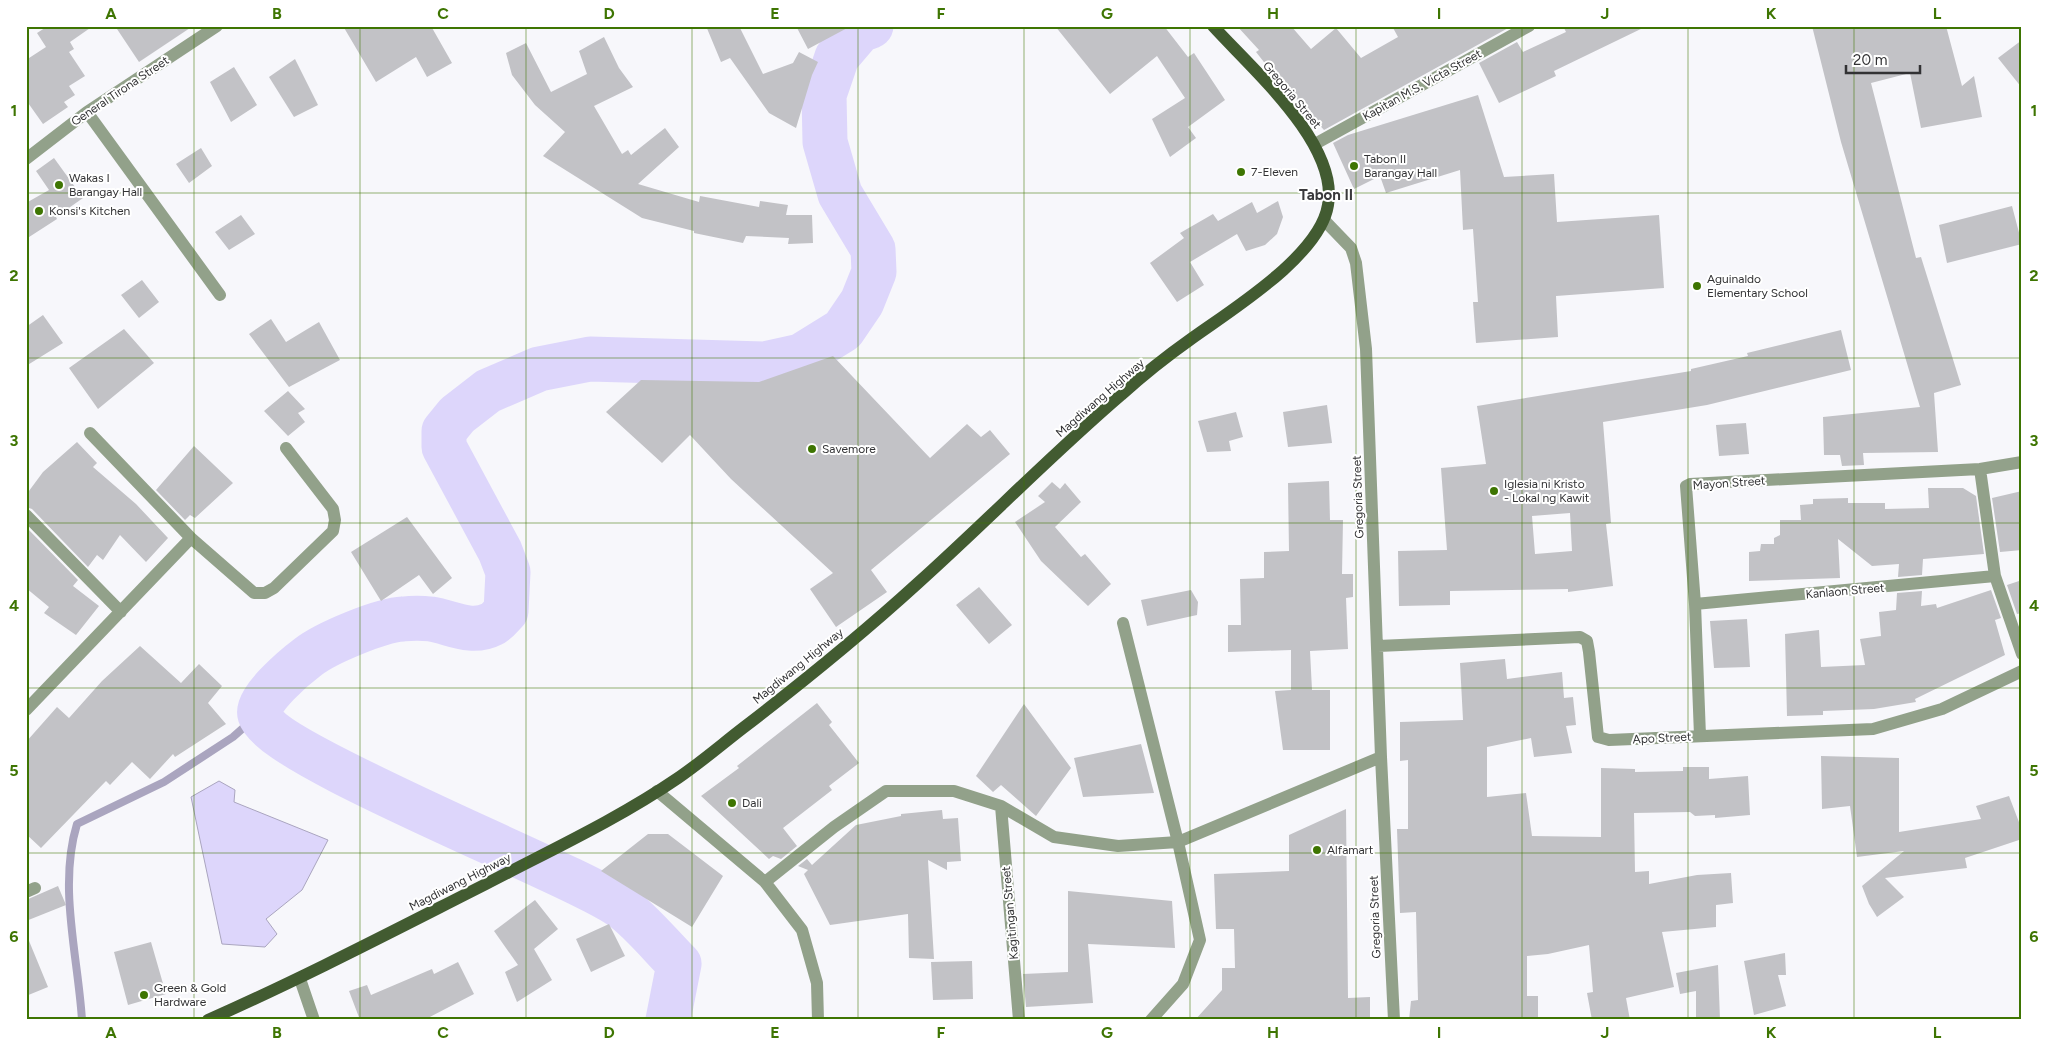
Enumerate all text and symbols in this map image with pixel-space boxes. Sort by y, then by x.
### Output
text: A [105,4,117,23]
text: B [272,4,282,23]
text: C [437,4,449,23]
text: D [603,4,615,23]
text: E [770,4,780,23]
text: F [937,4,946,23]
text: G [1101,4,1113,23]
text: H [1267,4,1279,23]
text: I [1437,4,1441,23]
text: J [1601,4,1609,23]
text: K [1766,4,1777,23]
text: L [1933,4,1942,23]
scale bar [1846,42,1919,74]
street label: Kapitan M.S. Victa Street [1360,46,1484,124]
text: 20 m [1853,51,1887,69]
street label: General Tirona Street [69,53,172,129]
street label: Gregoria Street [1260,59,1324,132]
text: 1 [11,101,17,120]
text: 1 [2031,101,2037,120]
place label: Tabon II Barangay Hall [1364,152,1437,180]
marker: Tabon II Barangay Hall [1348,160,1360,172]
place label: 7-Eleven [1251,165,1298,179]
marker: 7-Eleven [1235,166,1247,178]
place label: Wakas I Barangay Hall [69,171,142,199]
marker: Wakas I Barangay Hall [53,179,65,191]
district label: Tabon II [1299,186,1353,204]
place label: Konsi's Kitchen [49,204,131,218]
marker: Konsi's Kitchen [33,205,45,217]
text: 2 [9,266,19,285]
text: 2 [2029,266,2039,285]
place label: Aguinaldo Elementary School [1707,272,1808,300]
marker: Aguinaldo Elementary School [1691,280,1703,292]
street label: Magdiwang Highway [1053,355,1147,440]
text: 3 [10,431,19,450]
text: 3 [2030,431,2039,450]
place label: Savemore [822,442,876,456]
marker: Savemore [806,443,818,455]
street label: Gregoria Street [1350,455,1366,539]
street label: Mayon Street [1692,473,1766,493]
place label: Iglesia ni Kristo - Lokal ng Kawit [1504,477,1590,505]
marker: Iglesia ni Kristo - Lokal ng Kawit [1488,485,1500,497]
street label: Kanlaon Street [1805,581,1885,601]
text: 4 [9,596,19,615]
text: 4 [2029,596,2039,615]
street label: Magdiwang Highway [750,625,847,707]
street label: Apo Street [1632,729,1692,747]
text: 5 [9,761,19,780]
text: 5 [2029,761,2039,780]
place label: Dali [742,796,762,810]
marker: Dali [726,797,738,809]
place label: Alfamart [1327,843,1374,857]
marker: Alfamart [1311,844,1323,856]
street label: Magdiwang Highway [407,850,514,914]
street label: Kagitingan Street [999,865,1021,960]
street label: Gregoria Street [1367,875,1383,959]
text: 6 [9,927,19,946]
text: 6 [2029,927,2039,946]
place label: Green & Gold Hardware [154,981,226,1009]
marker: Green & Gold Hardware [138,989,150,1001]
text: A [105,1023,117,1042]
text: B [272,1023,282,1042]
text: C [437,1023,449,1042]
text: D [603,1023,615,1042]
text: E [770,1023,780,1042]
text: F [937,1023,946,1042]
text: G [1101,1023,1113,1042]
text: H [1267,1023,1279,1042]
text: I [1437,1023,1441,1042]
text: J [1601,1023,1609,1042]
text: K [1766,1023,1777,1042]
text: L [1933,1023,1942,1042]

